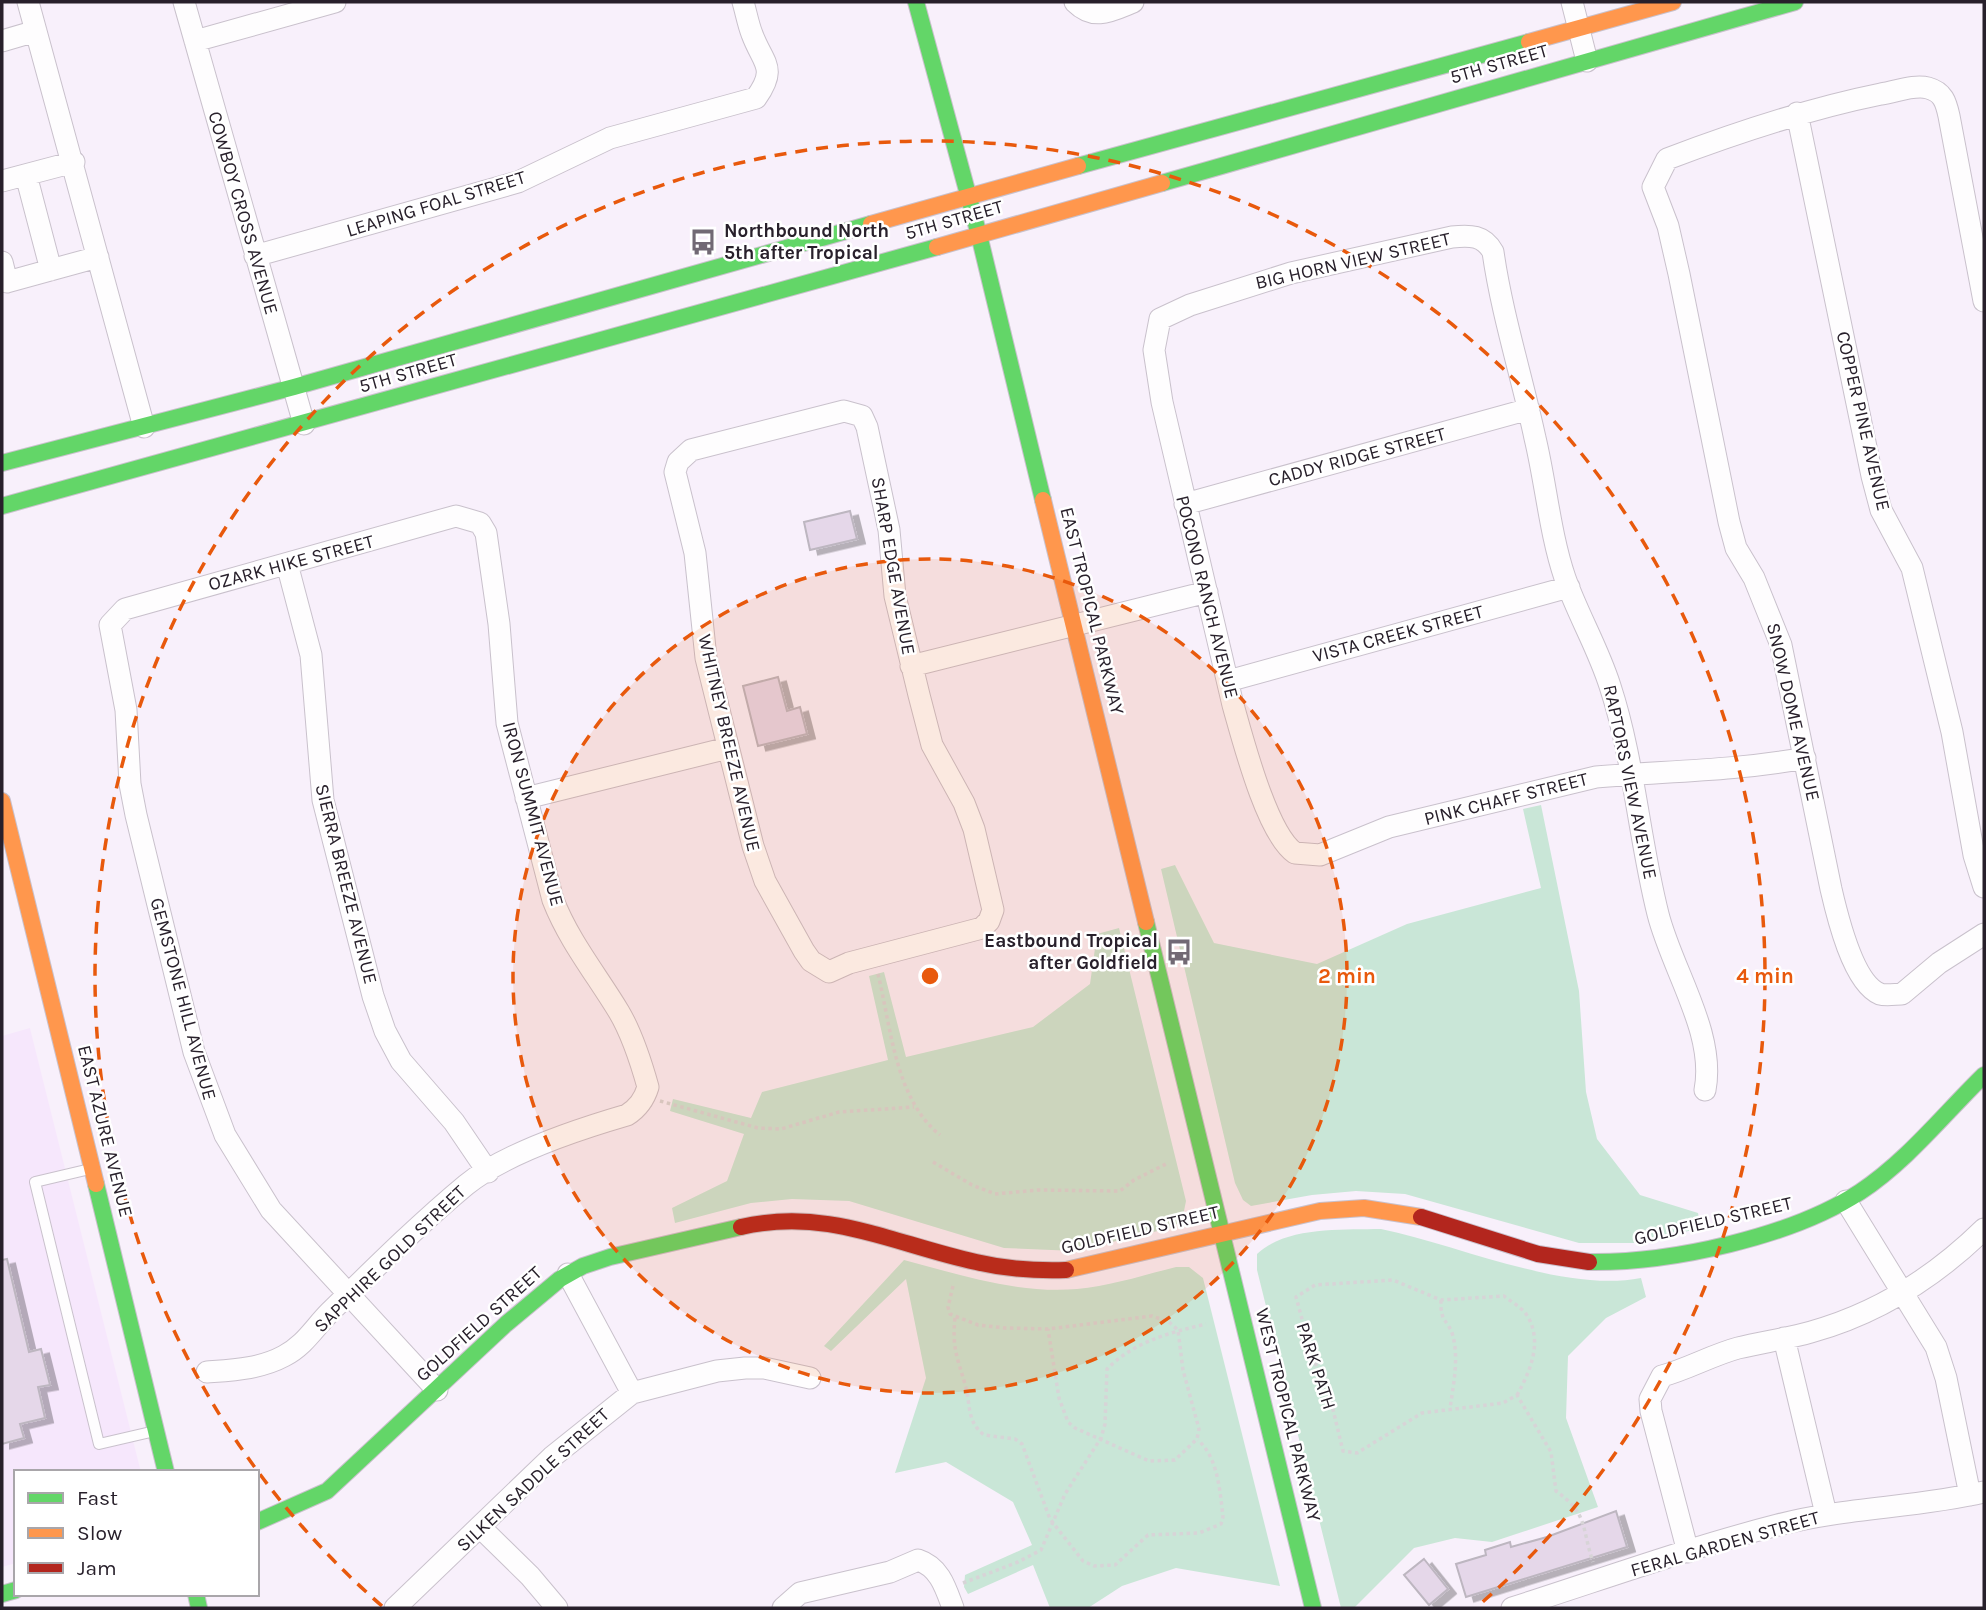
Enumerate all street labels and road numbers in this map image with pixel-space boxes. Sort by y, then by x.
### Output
street label: 5TH STREET [1447,39,1551,88]
street label: COWBOY CROSS AVENUE [203,109,283,317]
street label: LEAPING FOAL STREET [344,166,529,242]
street label: 5TH STREET [902,195,1006,244]
street label: BIG HORN VIEW STREET [1253,228,1453,294]
street label: COPPER PINE AVENUE [1832,329,1894,513]
street label: 5TH STREET [356,348,460,397]
street label: CADDY RIDGE STREET [1266,423,1448,491]
street label: SHARP EDGE AVENUE [867,475,919,657]
street label: POCONO RANCH AVENUE [1171,493,1243,701]
street label: EAST TROPICAL PARKWAY [1056,505,1129,718]
street label: OZARK HIKE STREET [206,530,377,596]
street label: VISTA CREEK STREET [1310,600,1486,667]
street label: SNOW DOME AVENUE [1762,621,1824,803]
street label: WHITNEY BREEZE AVENUE [693,632,765,854]
street label: RAPTORS VIEW AVENUE [1599,683,1661,881]
street label: IRON SUMMIT AVENUE [498,719,568,909]
street label: PINK CHAFF STREET [1422,768,1591,830]
street label: SIERRA BREEZE AVENUE [310,782,382,986]
street label: GEMSTONE HILL AVENUE [145,895,221,1103]
street label: EAST AZURE AVENUE [73,1043,137,1219]
street label: SAPPHIRE GOLD STREET [310,1181,471,1337]
street label: GOLDFIELD STREET [1632,1192,1795,1250]
street label: GOLDFIELD STREET [1059,1201,1222,1259]
street label: GOLDFIELD STREET [412,1262,547,1386]
street label: WEST TROPICAL PARKWAY [1251,1306,1325,1525]
street label: PARK PATH [1292,1320,1340,1412]
street label: SILKEN SADDLE STREET [452,1403,614,1556]
street label: FERAL GARDEN STREET [1628,1506,1823,1582]

